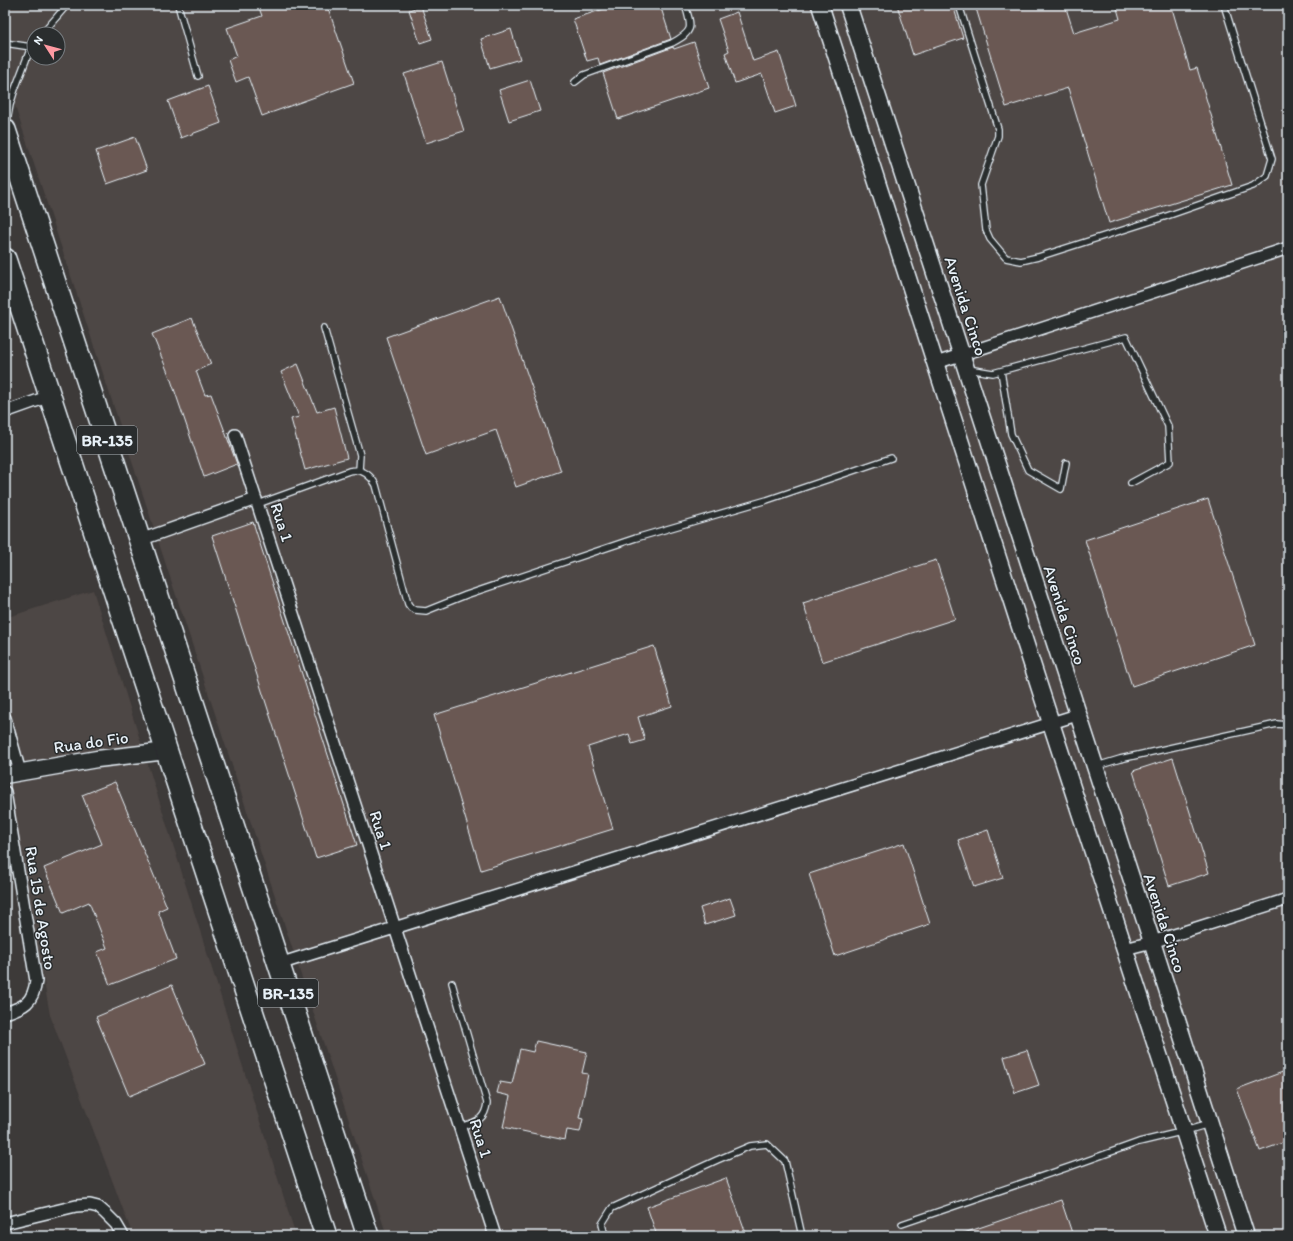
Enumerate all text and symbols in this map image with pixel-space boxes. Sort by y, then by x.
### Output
north arrow [26,26,66,66]
text: N [31,34,46,47]
street label: Avenida Cinco [941,254,991,358]
road number: BR-135 [77,426,137,454]
street label: Rua 1 [266,500,298,544]
street label: Avenida Cinco [1040,563,1090,667]
street label: Rua do Fio [52,727,130,757]
street label: Rua 1 [365,808,397,852]
street label: Rua 15 de Agosto [21,845,61,971]
street label: Avenida Cinco [1140,871,1190,975]
road number: BR-135 [258,979,318,1007]
street label: Rua 1 [465,1116,497,1160]

